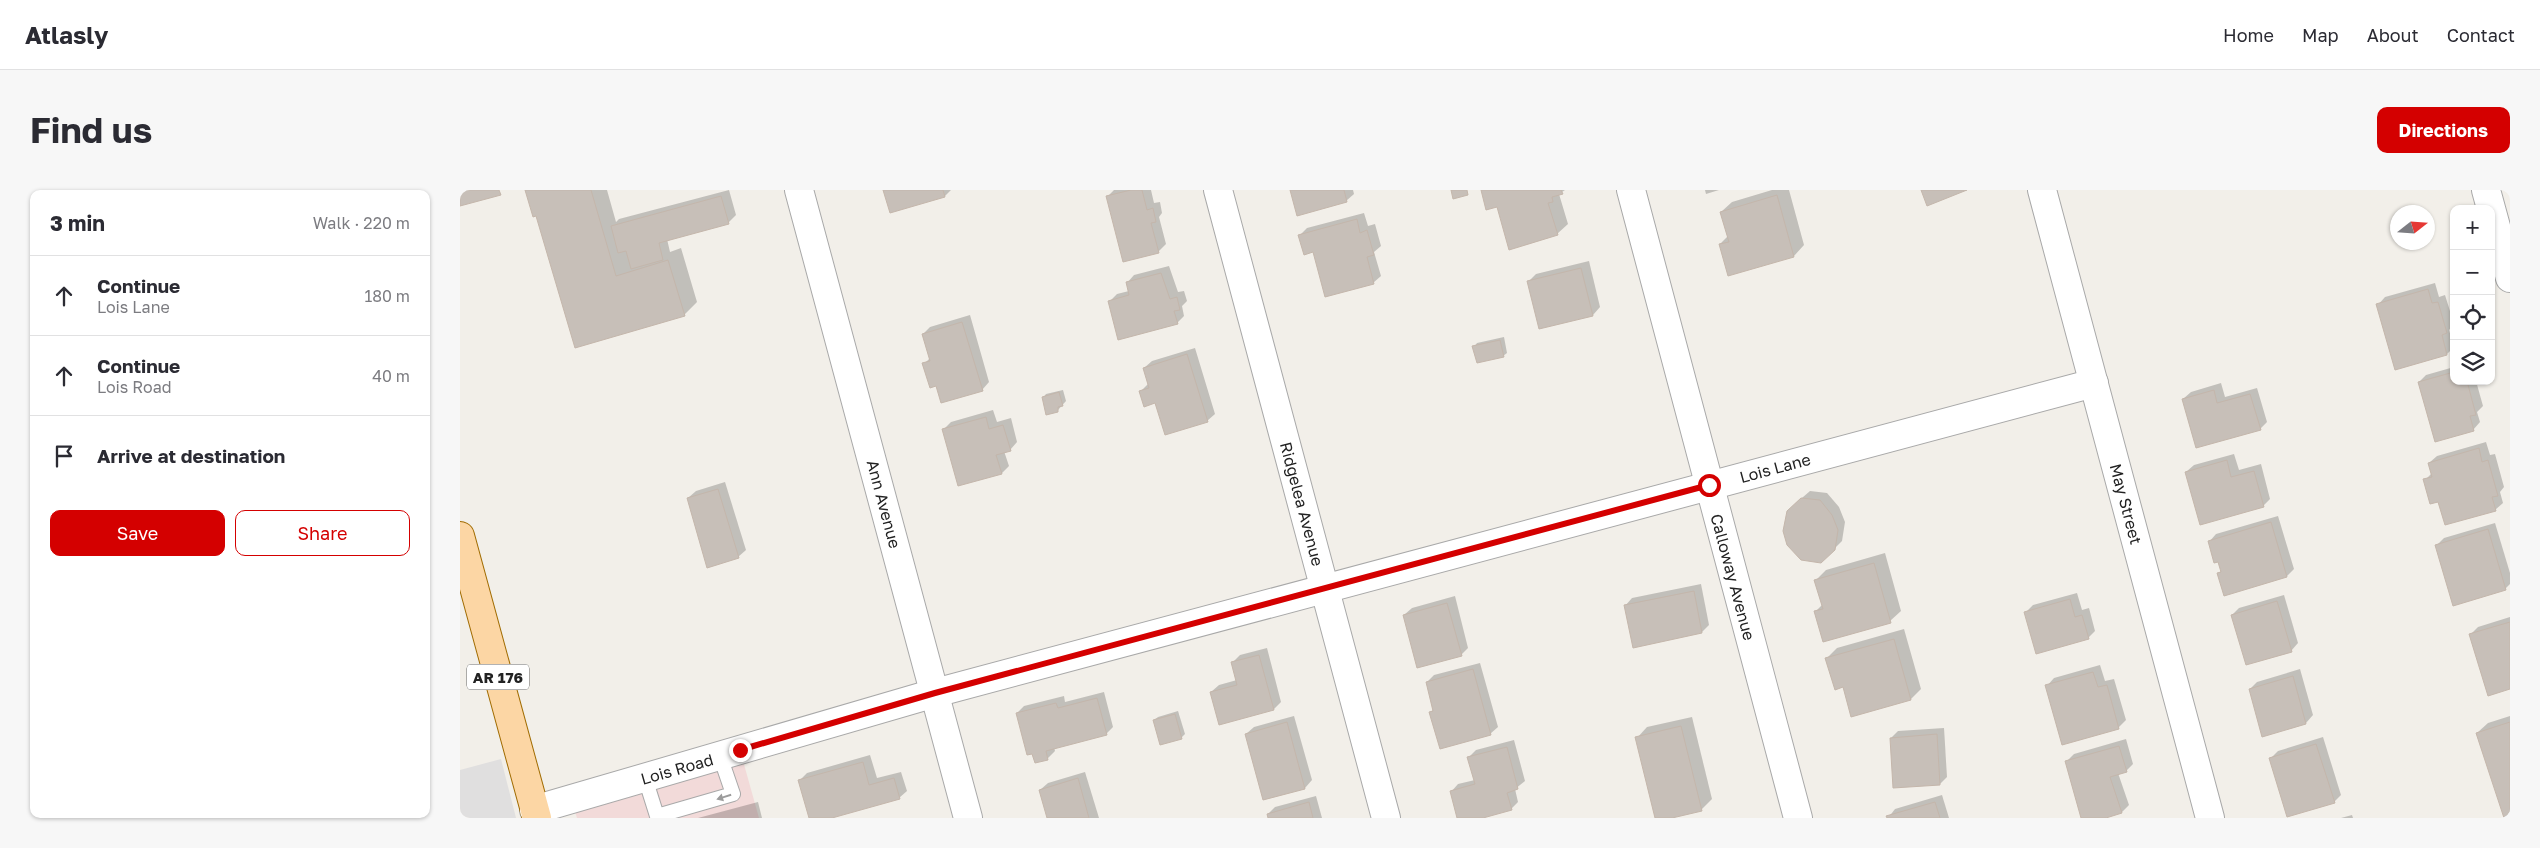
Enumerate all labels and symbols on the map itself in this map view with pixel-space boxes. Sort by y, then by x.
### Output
north arrow [2390,205,2435,250]
street label: Ridgelea Avenue [1276,440,1328,568]
street label: Lois Lane [1737,449,1813,487]
street label: Ann Avenue [863,458,905,550]
street label: May Street [2106,461,2146,547]
route start [1698,474,1721,497]
street label: Calloway Avenue [1706,512,1760,642]
road number: AR 176 [467,664,529,690]
route end [729,739,752,762]
street label: Lois Road [638,749,716,789]
one-way arrow [716,793,731,801]

